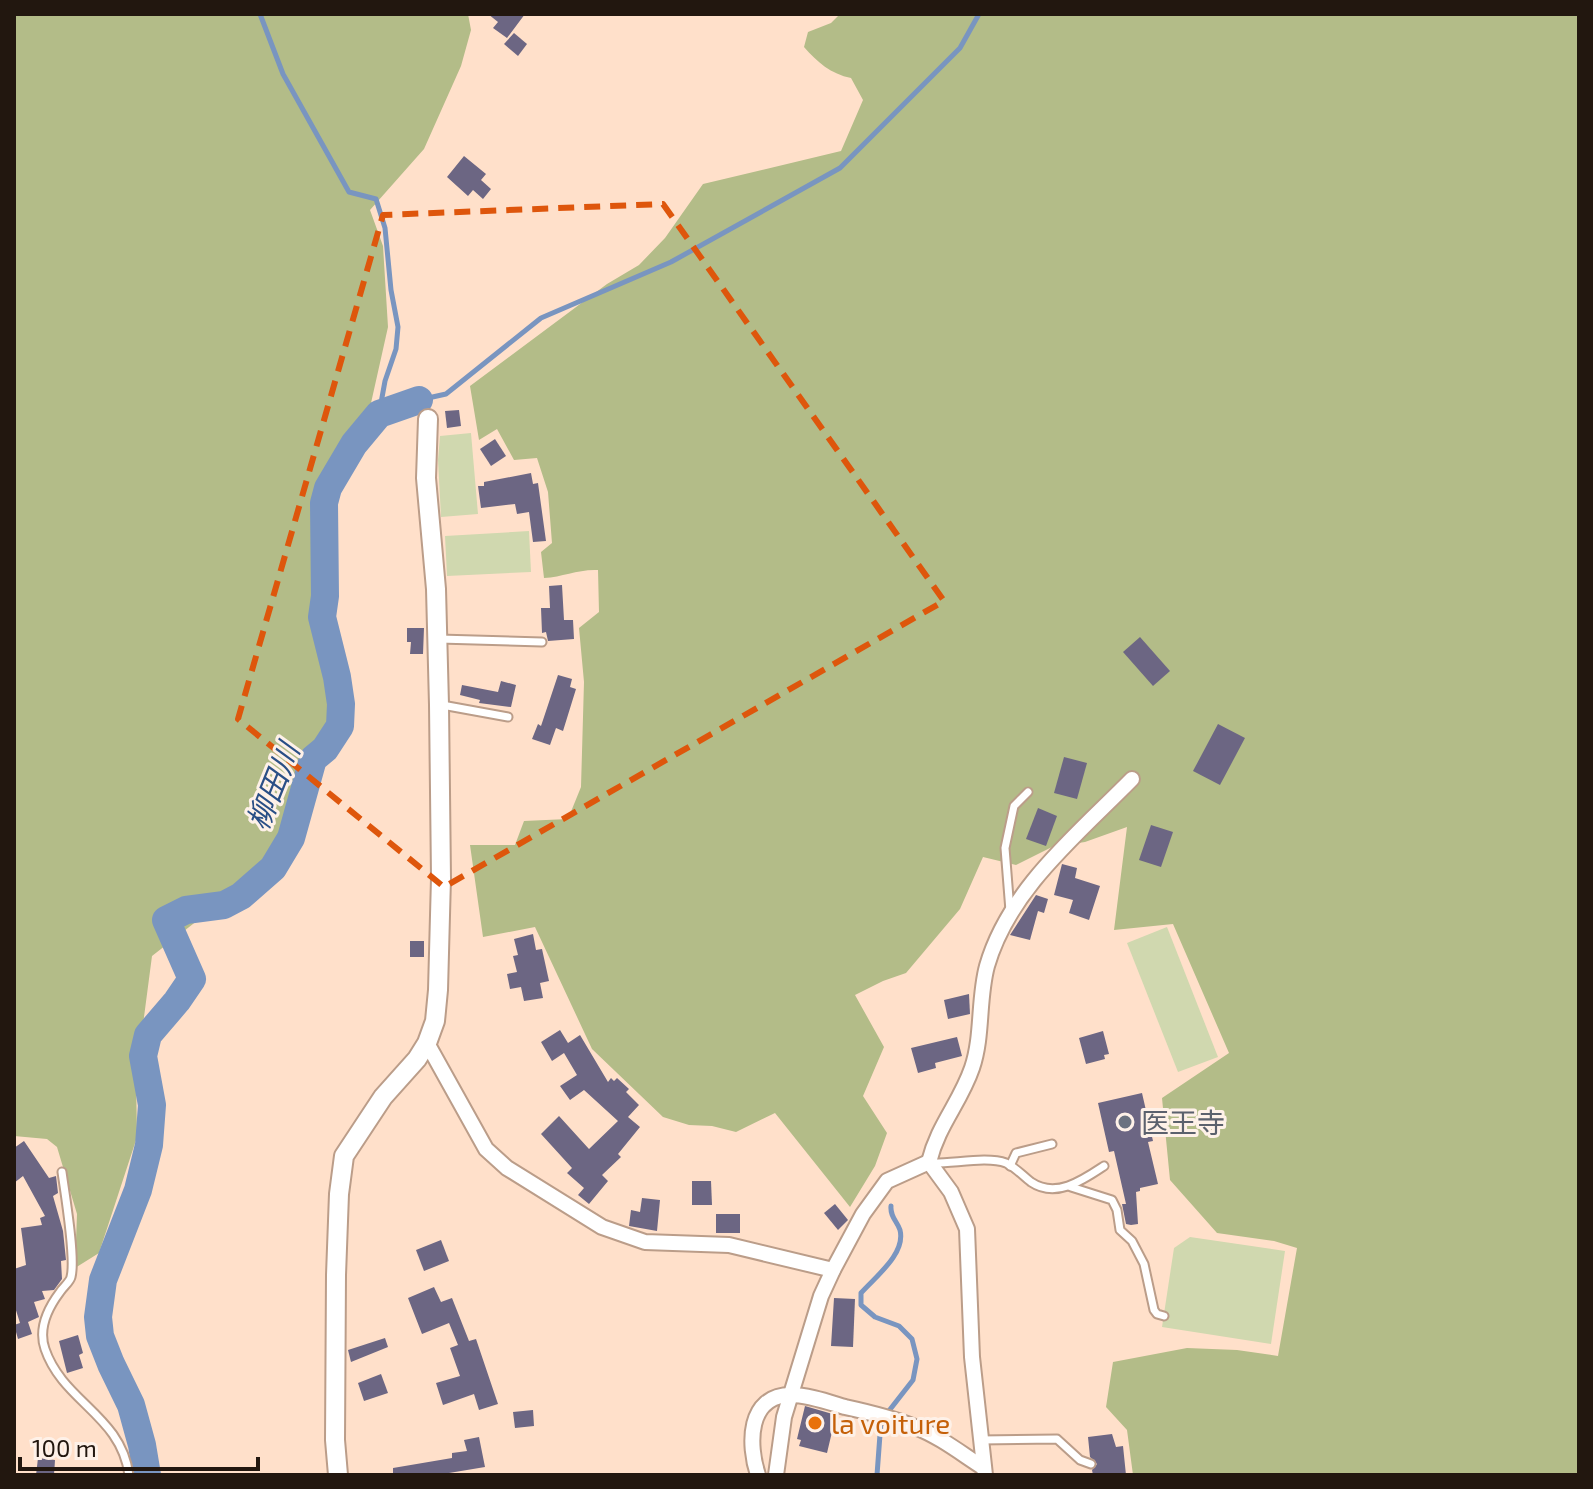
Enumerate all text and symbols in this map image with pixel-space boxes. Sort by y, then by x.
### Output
water label: 柳田川 [238,735,307,834]
place label: 医王寺 [1141,1105,1225,1139]
marker: 医王寺 [1116,1113,1134,1131]
place label: la voiture [831,1406,950,1440]
marker: la voiture [806,1414,824,1432]
scale bar [20,1421,258,1471]
text: 100 m [32,1433,97,1462]

